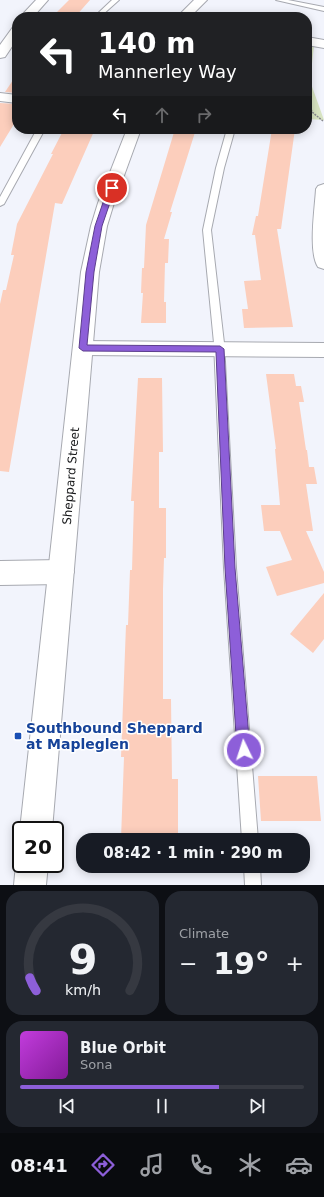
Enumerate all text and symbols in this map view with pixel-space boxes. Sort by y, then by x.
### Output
text: 140 m [98,27,195,60]
icon: left [32,28,84,80]
text: Mannerley Way [98,61,237,82]
icon: left [109,104,131,126]
icon: ahead [151,104,173,126]
icon: right [193,104,215,126]
pin [95,171,129,205]
icon: arrive [101,177,123,199]
street label: Sheppard Street [60,426,82,525]
place label: Southbound Sheppard at Mapleglen [26,720,203,752]
position arrow [223,729,265,771]
marker: Southbound Sheppard at Mapleglen [13,731,23,741]
speed limit sign: 20 [12,821,64,873]
text: 08:42 · 1 min · 290 m [103,844,283,862]
text: Climate [179,926,229,941]
text: 9 [68,935,97,984]
text: 19° [213,946,270,981]
text: − [179,951,197,976]
text: + [286,951,304,976]
text: km/h [64,982,101,998]
text: Blue Orbit [80,1039,166,1057]
text: Sona [80,1057,112,1072]
icon: previous [56,1095,78,1117]
icon: pause [151,1095,173,1117]
icon: next [246,1095,268,1117]
icon: directions [89,1151,117,1179]
icon: music [138,1151,166,1179]
icon: phone [187,1151,215,1179]
icon: climate [236,1151,264,1179]
icon: car [285,1151,313,1179]
text: 08:41 [11,1155,68,1176]

